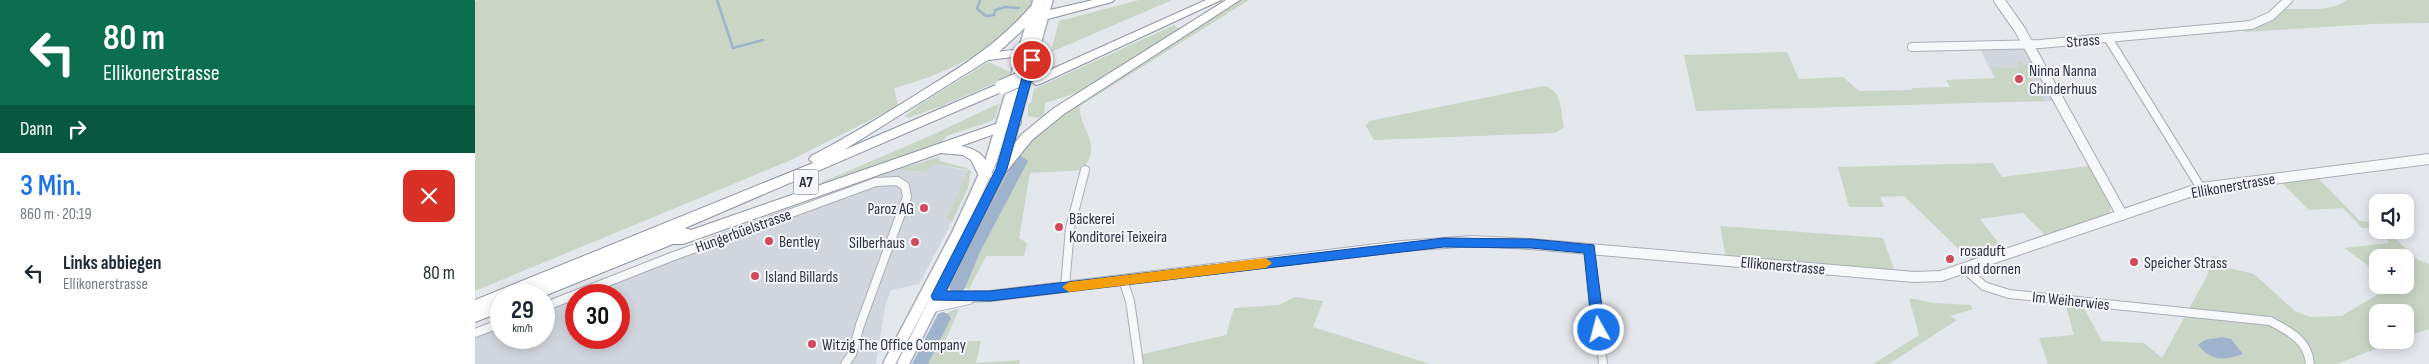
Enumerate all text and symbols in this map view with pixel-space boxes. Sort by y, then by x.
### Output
text: 80 m [103,17,165,60]
icon: left [20,20,85,85]
street label: Strass [2066,31,2101,52]
pin [1011,39,1053,81]
icon: arrive [1018,46,1046,74]
text: Ellikonerstrasse [103,60,220,87]
place label: Ninna Nanna Chinderhuus [2029,62,2097,99]
marker: Ninna Nanna Chinderhuus [2013,73,2025,85]
icon: right [63,115,91,143]
text: Dann [20,118,53,141]
text: 3 Min. [20,168,82,204]
button: close [403,170,455,222]
road number: A7 [793,170,819,194]
street label: Ellikonerstrasse [2190,170,2277,203]
map controls [2369,194,2414,349]
button: sound [2369,194,2414,239]
place label: Paroz AG [867,200,914,219]
marker: Paroz AG [918,202,930,214]
text: 860 m · 20:19 [20,205,92,224]
street label: Hungerbüelstrasse [693,205,794,258]
place label: Bäckerei Konditorei Teixeira [1069,210,1167,247]
marker: Bäckerei Konditorei Teixeira [1053,221,1065,233]
place label: Bentley [779,233,820,252]
place label: Silberhaus [849,234,905,253]
marker: Bentley [763,235,775,247]
marker: Silberhaus [909,236,921,248]
place label: rosaduft und dornen [1960,242,2021,279]
button: + [2369,249,2414,294]
text: Links abbiegen [63,252,161,275]
street label: Ellikonerstrasse [1740,253,1826,280]
marker: rosaduft und dornen [1944,253,1956,265]
place label: Speicher Strass [2144,254,2227,273]
marker: Speicher Strass [2128,256,2140,268]
icon: left [20,259,48,287]
text: 80 m [423,262,455,285]
place label: Island Billards [765,268,838,287]
marker: Island Billards [749,270,761,282]
text: Ellikonerstrasse [63,275,148,294]
speed limit sign: 30 [565,284,630,349]
street label: Im Weiherwies [2031,288,2111,315]
text: 29 [511,295,534,326]
position arrow [1572,303,1624,355]
button: − [2369,304,2414,349]
text: km/h [512,321,533,336]
place label: Witzig The Office Company [822,336,966,355]
marker: Witzig The Office Company [806,338,818,350]

